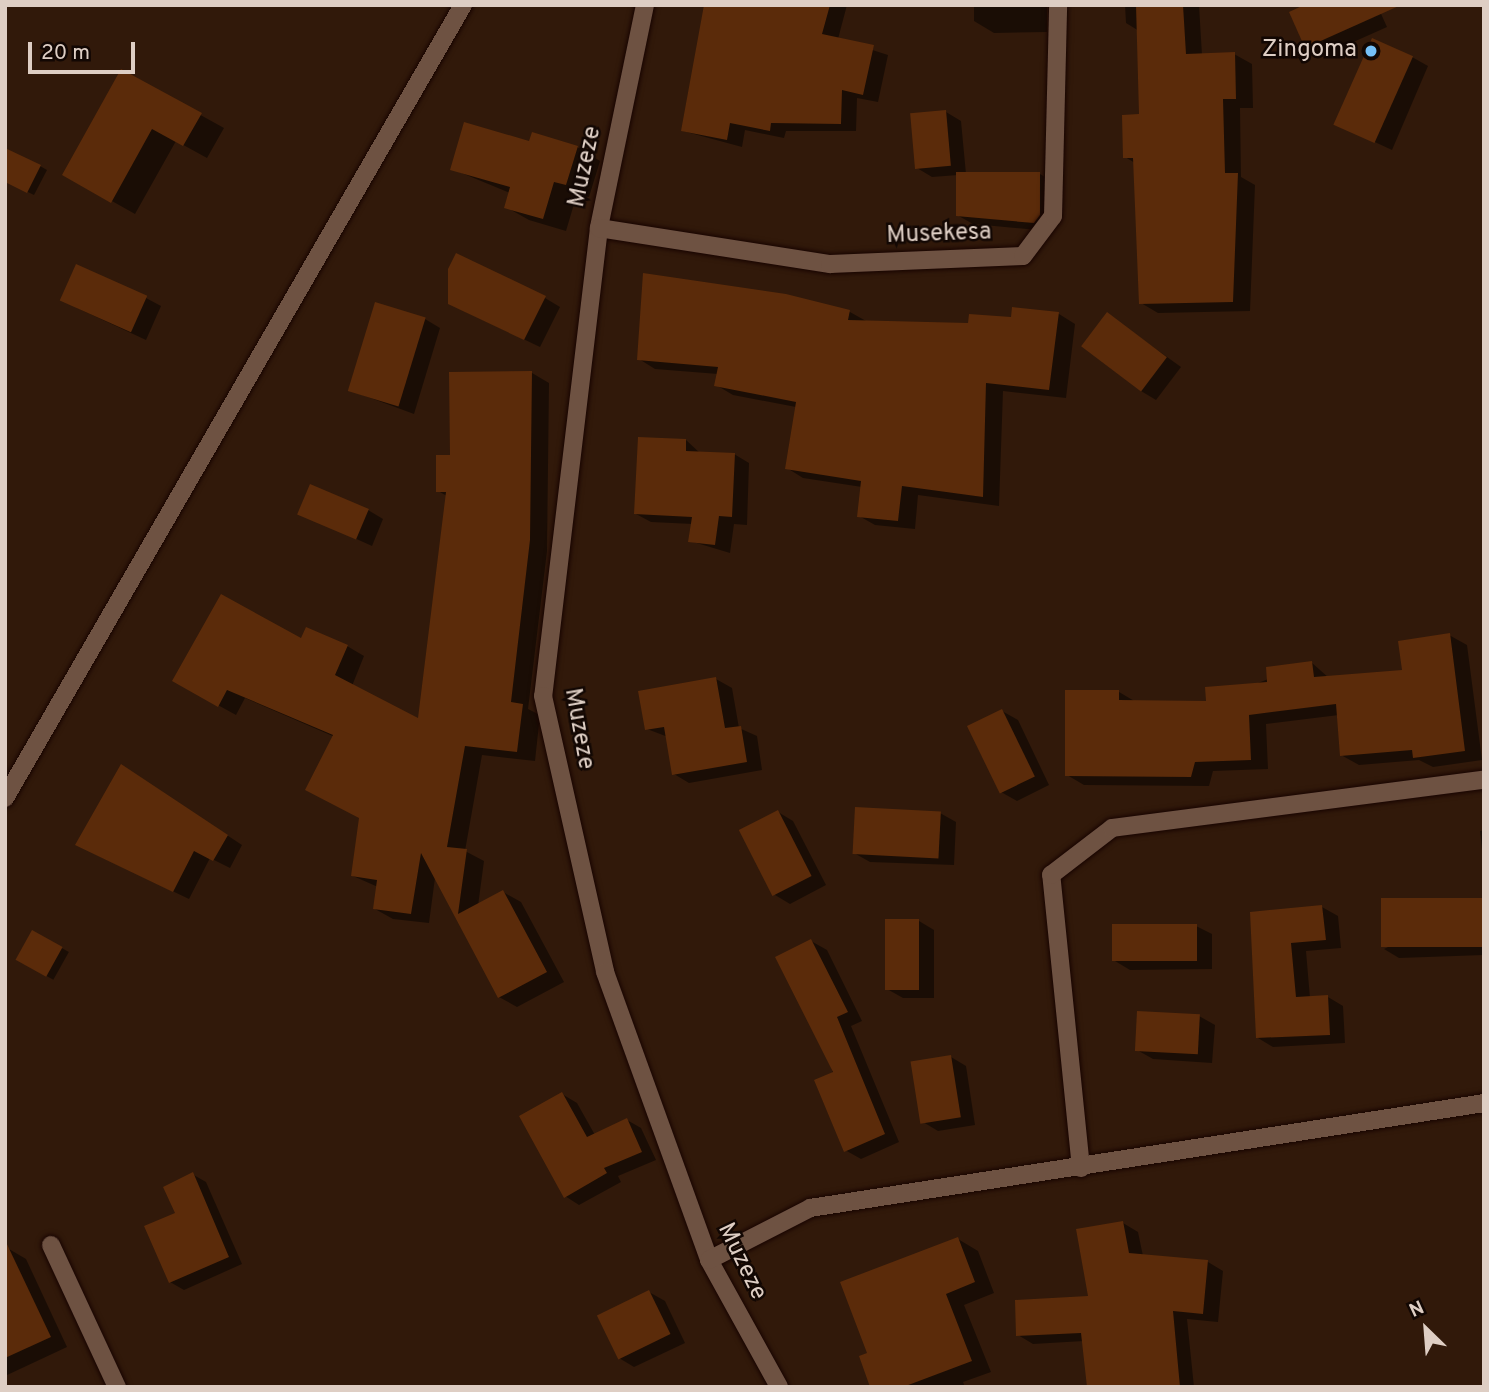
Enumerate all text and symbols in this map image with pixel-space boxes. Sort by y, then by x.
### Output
scale bar [32,28,138,72]
place label: Zingoma [1262,37,1357,65]
text: 20 m [41,40,90,67]
marker: Zingoma [1363,43,1379,59]
street label: Muzeze [563,124,609,210]
street label: Musekesa [886,219,992,251]
street label: Muzeze [557,686,599,772]
street label: Muzeze [710,1219,772,1305]
north arrow [1391,1294,1461,1364]
text: N [1406,1296,1428,1324]

